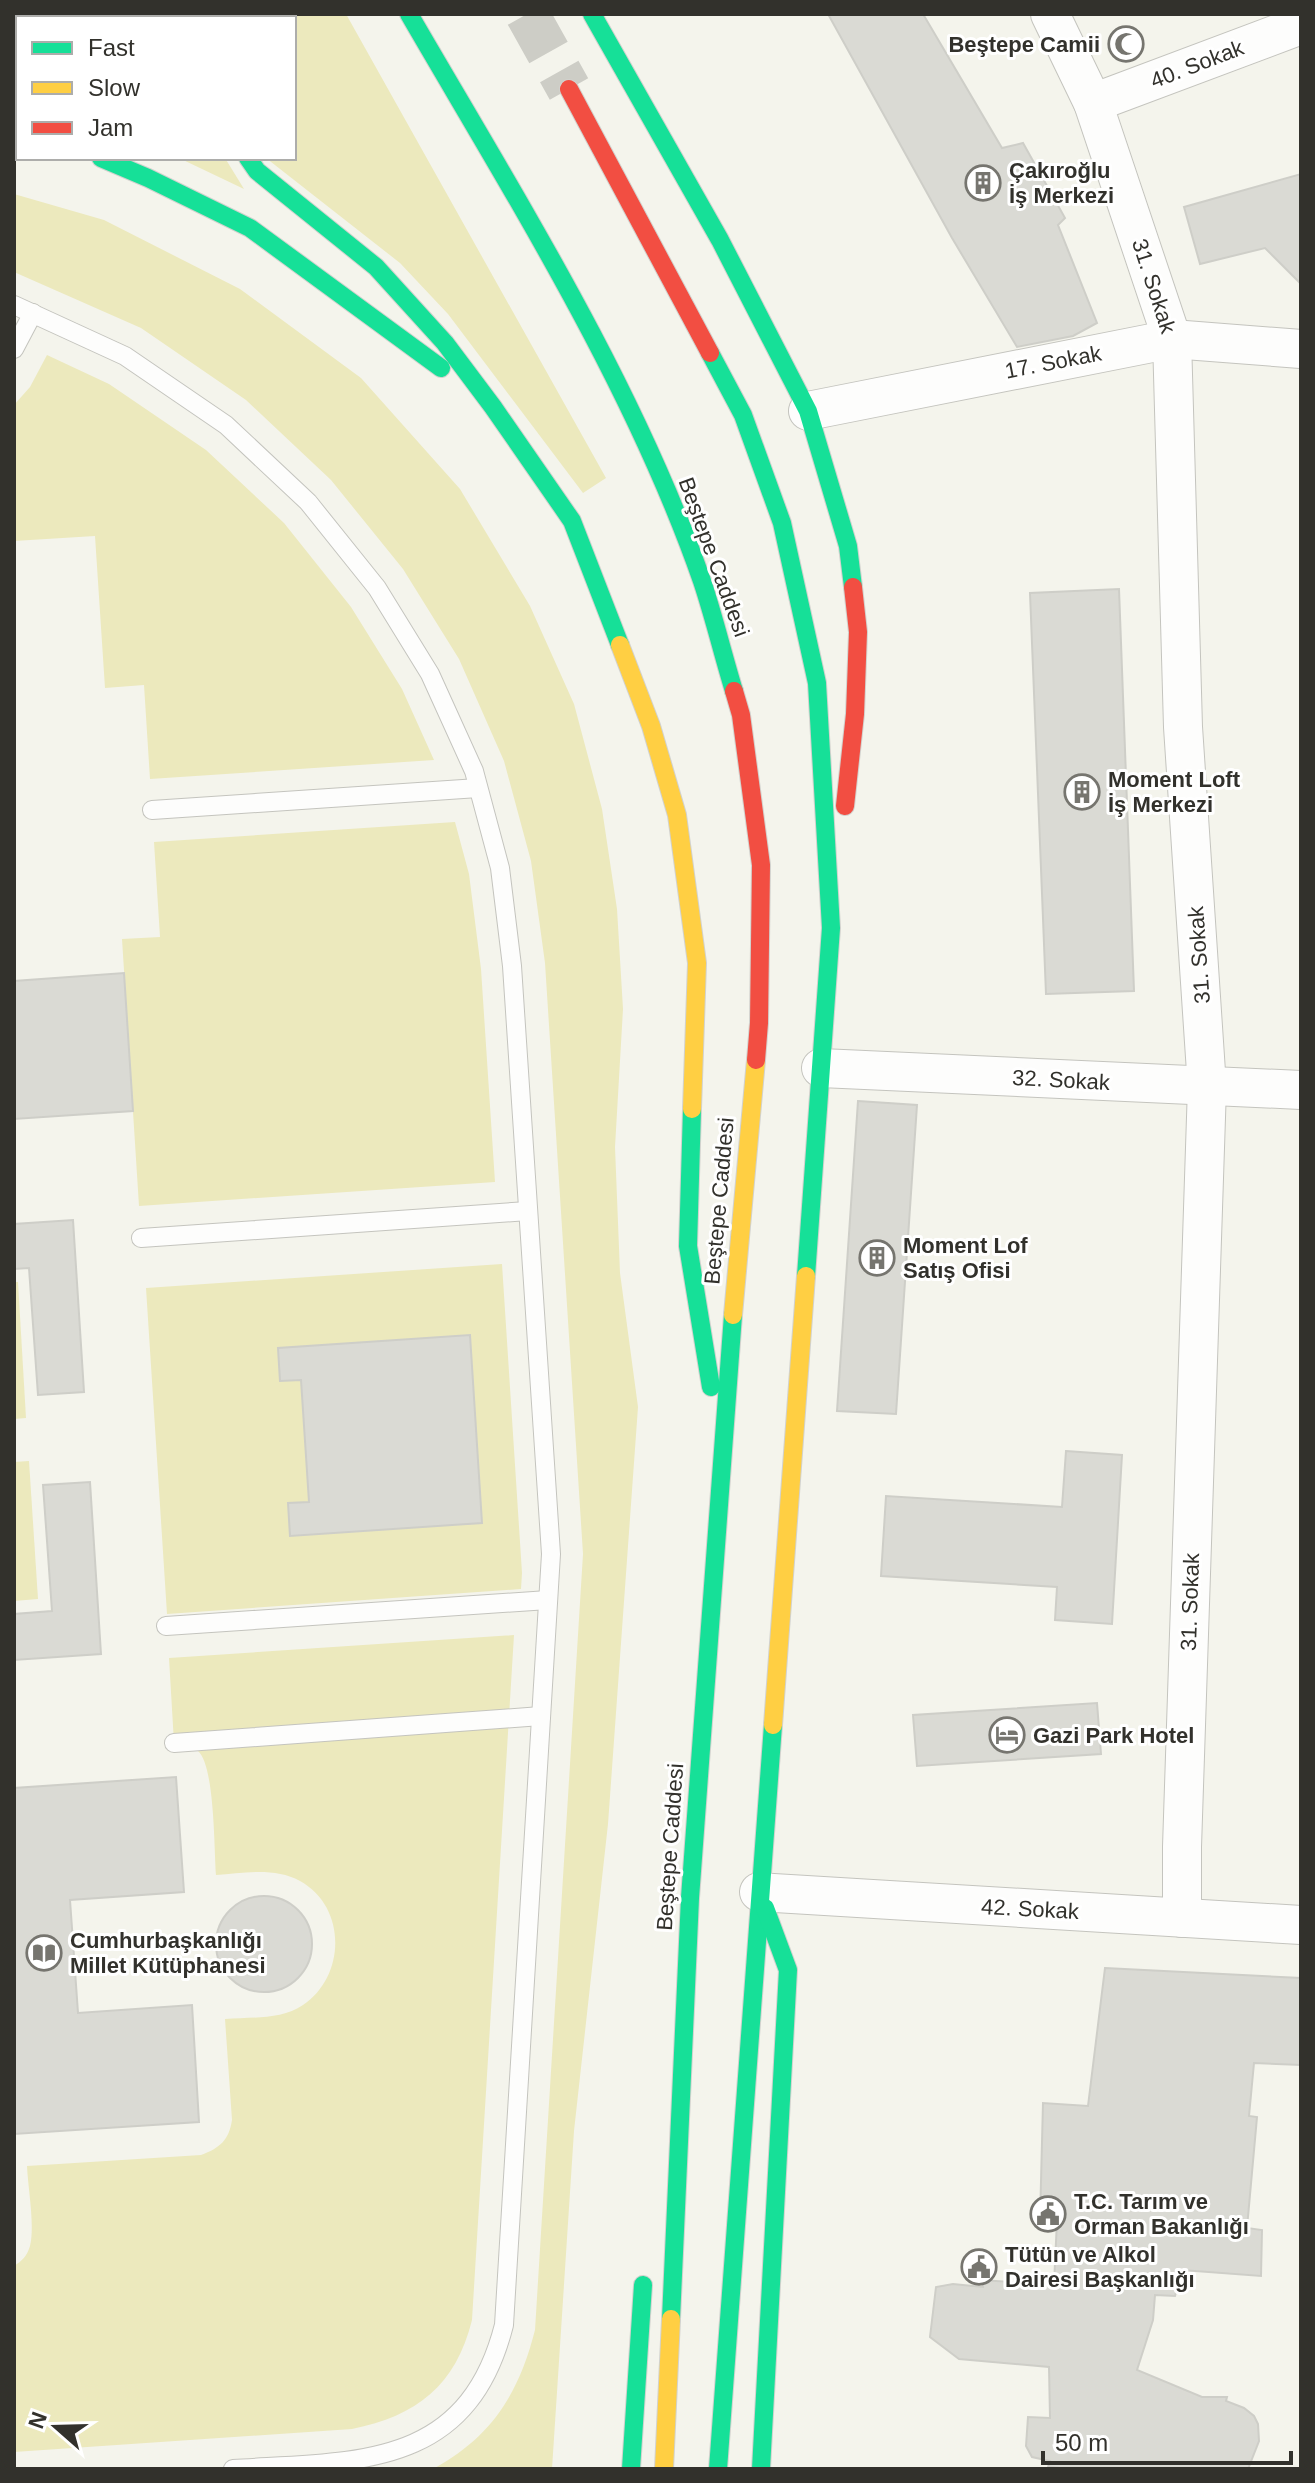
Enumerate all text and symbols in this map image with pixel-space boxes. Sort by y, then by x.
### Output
legend [16,16,296,160]
mosque icon: Beştepe Camii [1107,25,1145,63]
place label: Beştepe Camii [948,32,1100,57]
text: Fast [88,34,135,61]
street label: 40. Sokak [1147,34,1248,93]
text: Slow [88,74,141,101]
text: Jam [88,114,133,141]
place label: Çakıroğlu İş Merkezi [1009,158,1114,208]
building icon: Çakıroğlu İş Merkezi [964,164,1002,202]
street label: 31. Sokak [1127,236,1181,337]
street label: 17. Sokak [1003,340,1104,384]
street label: Beştepe Caddesi [674,474,754,640]
place label: Moment Loft İş Merkezi [1108,767,1241,817]
building icon: Moment Loft İş Merkezi [1063,773,1101,811]
street label: 31. Sokak [1183,904,1215,1005]
street label: 32. Sokak [1011,1065,1112,1095]
street label: Beştepe Caddesi [699,1116,739,1286]
place label: Moment Lof Satış Ofisi [903,1233,1028,1283]
building icon: Moment Lof Satış Ofisi [858,1239,896,1277]
street label: 31. Sokak [1176,1552,1204,1651]
hotel icon: Gazi Park Hotel [988,1716,1026,1754]
place label: Gazi Park Hotel [1033,1723,1194,1748]
street label: Beştepe Caddesi [652,1763,688,1931]
street label: 42. Sokak [980,1894,1081,1924]
place label: Cumhurbaşkanlığı Millet Kütüphanesi [70,1928,266,1978]
library icon: Cumhurbaşkanlığı Millet Kütüphanesi [25,1934,63,1972]
place label: T.C. Tarım ve Orman Bakanlığı [1074,2189,1249,2239]
public building icon: T.C. Tarım ve Orman Bakanlığı [1029,2195,1067,2233]
place label: Tütün ve Alkol Dairesi Başkanlığı [1005,2242,1195,2292]
public building icon: Tütün ve Alkol Dairesi Başkanlığı [960,2248,998,2286]
north arrow [16,2387,96,2467]
text: N [23,2409,52,2432]
scale bar [1043,2415,1291,2465]
text: 50 m [1055,2429,1108,2456]

